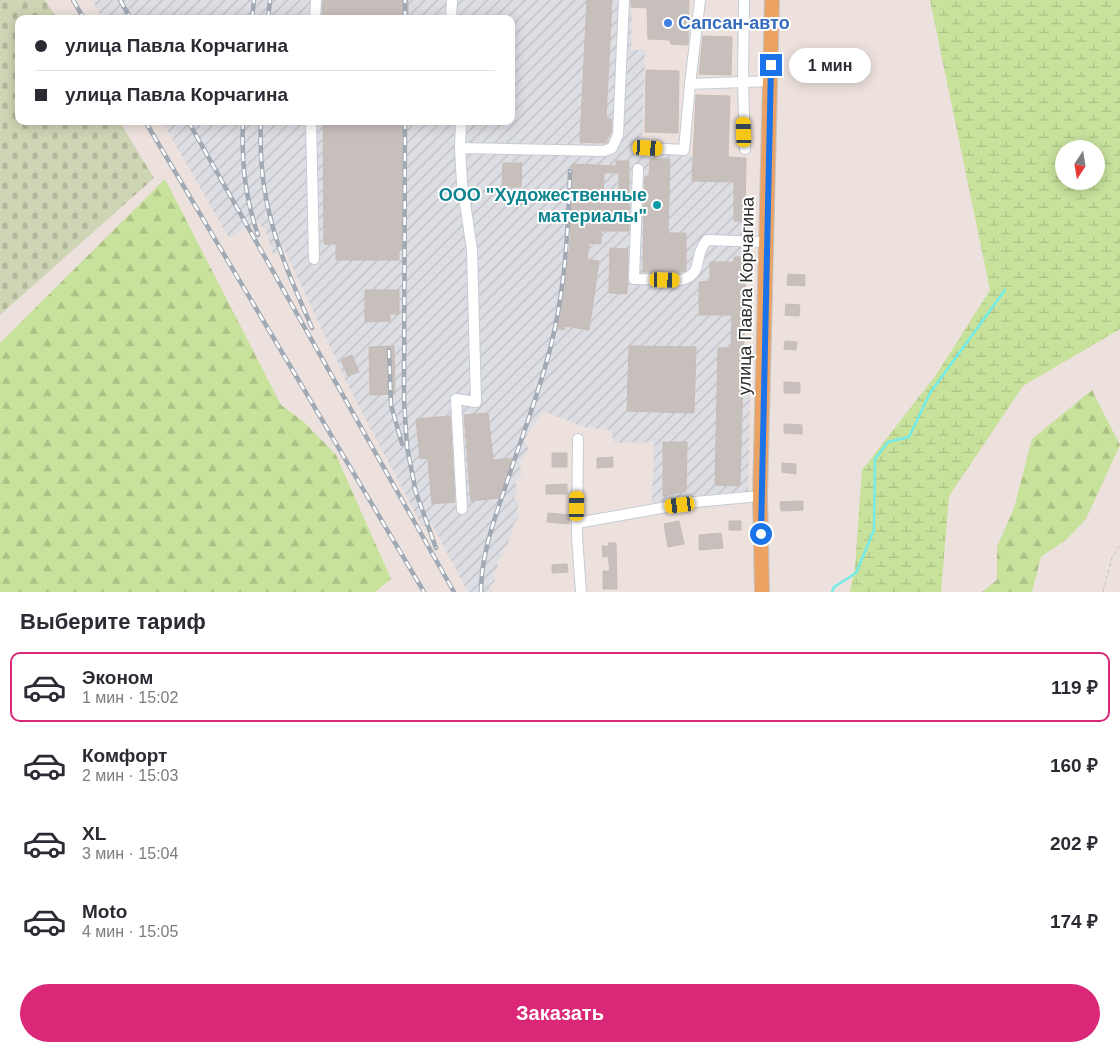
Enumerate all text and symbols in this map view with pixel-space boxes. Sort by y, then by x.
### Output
place label: Сапсан-авто [678,13,790,33]
marker: Сапсан-авто [662,17,674,29]
text: улица Павла Корчагина [65,35,288,56]
callout: 1 мин [788,48,871,82]
route end [760,54,782,76]
text: 1 мин [808,57,852,74]
text: улица Павла Корчагина [65,84,288,105]
car [735,117,752,147]
car [632,140,663,156]
north arrow [1055,140,1105,190]
map controls [1055,140,1105,190]
place label: ООО "Художественные материалы" [439,185,647,226]
street label: улица Павла Корчагина [734,196,758,395]
marker: ООО "Художественные материалы" [651,199,663,211]
car [649,272,680,288]
car [569,491,584,521]
car [664,496,695,514]
route start [750,523,772,545]
text: Выберите тариф [20,609,206,634]
icon: car [22,665,67,710]
text: Эконом [82,667,153,688]
text: 119 ₽ [1051,677,1098,698]
text: 1 мин · 15:02 [82,689,178,706]
icon: car [22,743,67,788]
text: Комфорт [82,745,167,766]
text: 160 ₽ [1050,755,1098,776]
text: 2 мин · 15:03 [82,767,178,784]
icon: car [22,821,67,866]
text: XL [82,823,106,844]
text: 202 ₽ [1050,833,1098,854]
text: 3 мин · 15:04 [82,845,178,862]
icon: car [22,899,67,944]
text: Moto [82,901,127,922]
text: 174 ₽ [1050,911,1098,932]
text: 4 мин · 15:05 [82,923,178,940]
button: Заказать [20,984,1100,1042]

